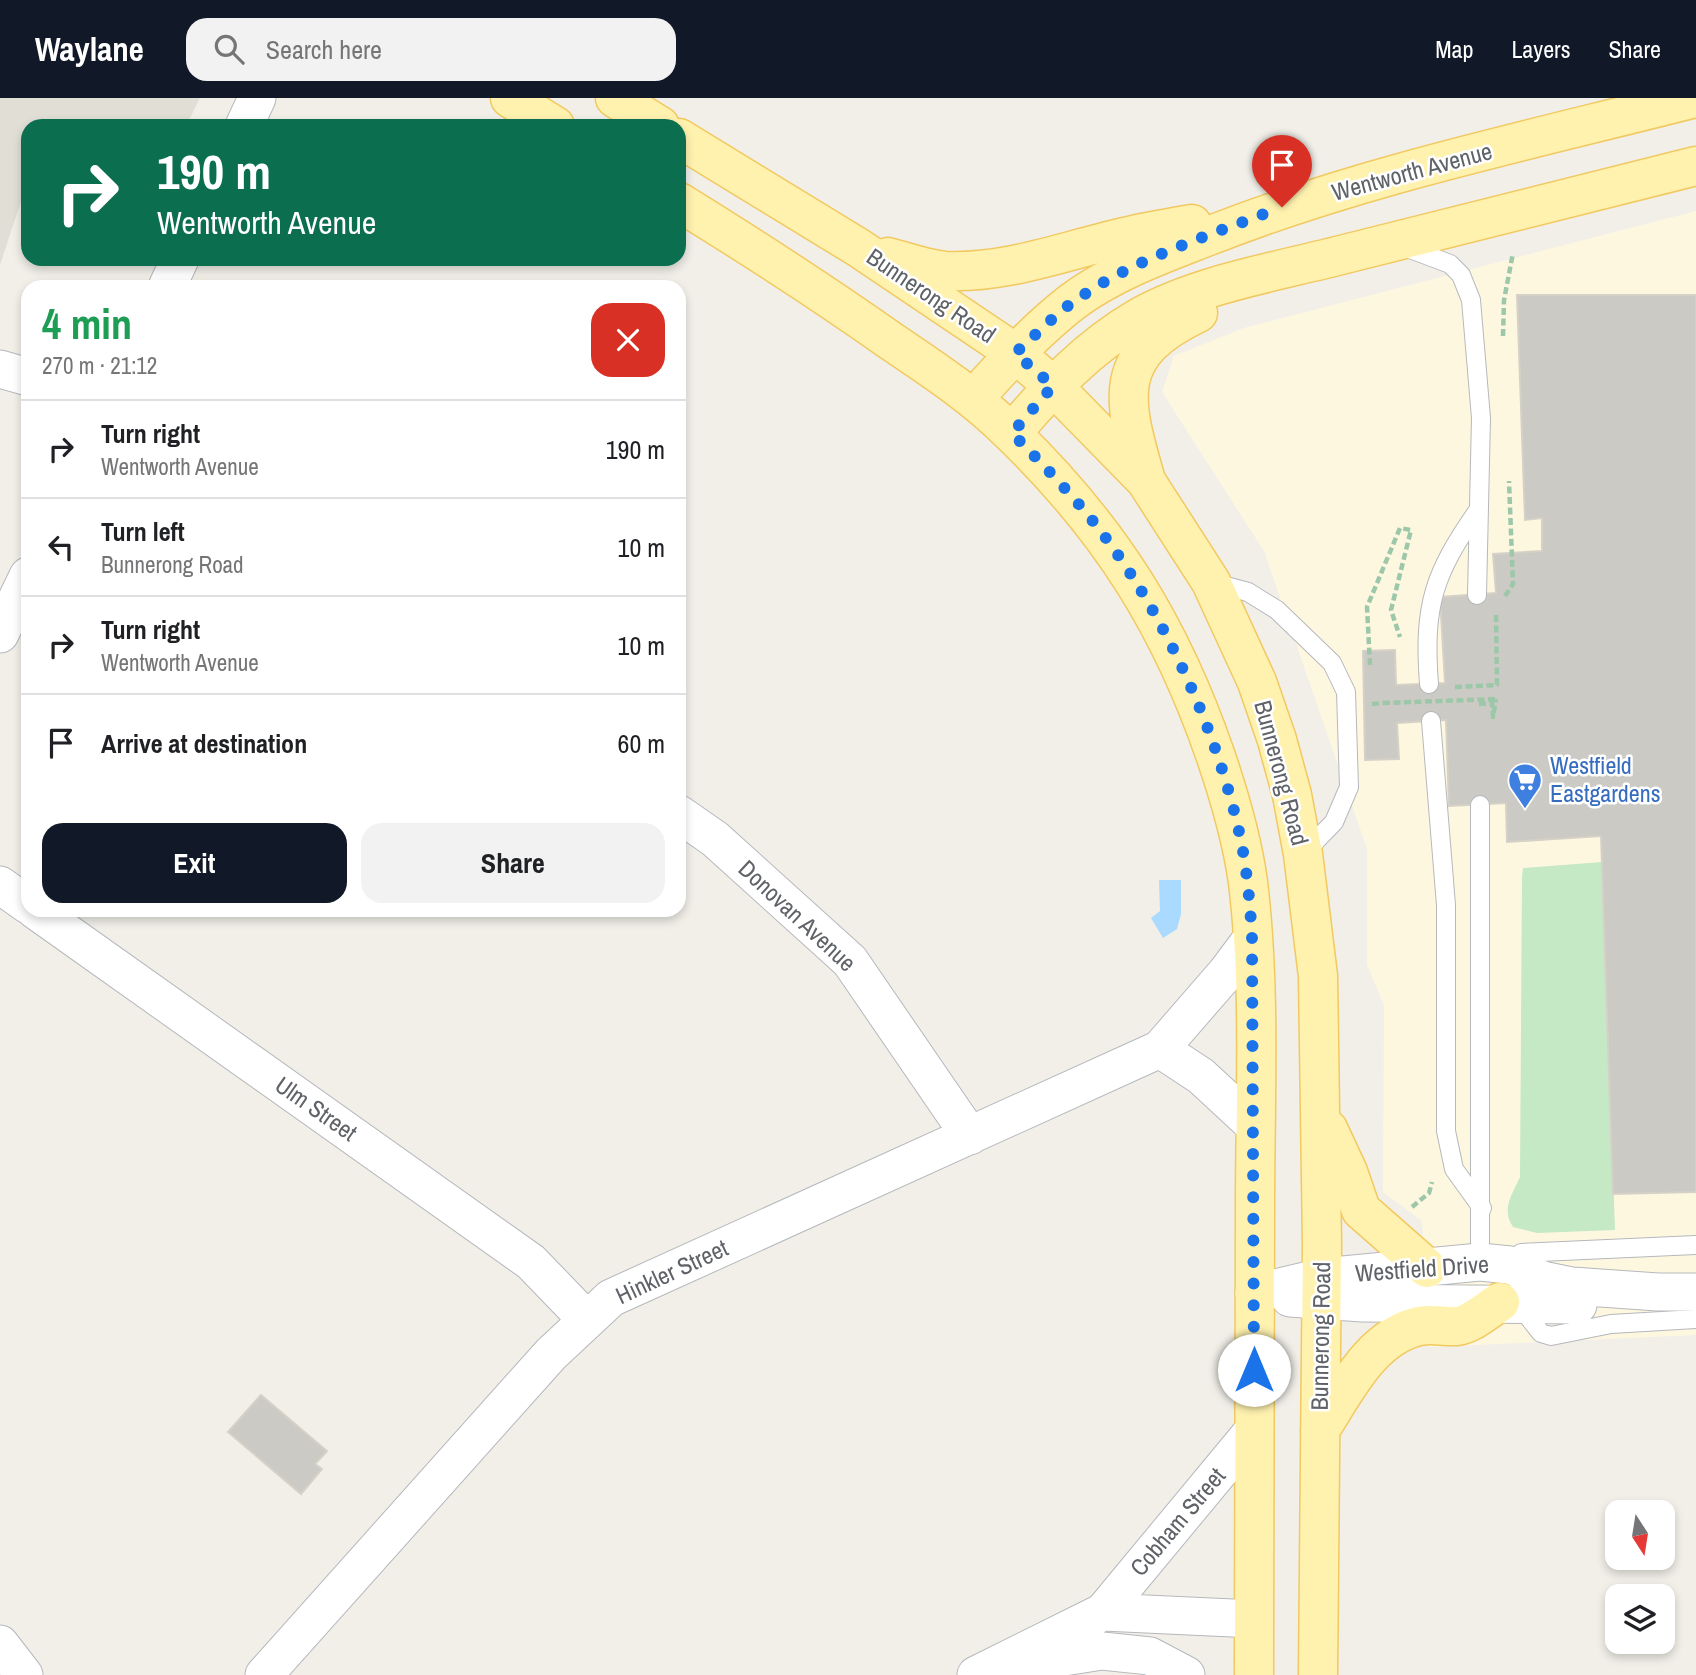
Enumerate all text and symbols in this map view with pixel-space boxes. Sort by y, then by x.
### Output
search box [186,18,676,81]
text: Waylane [35,27,144,71]
icon: search [210,30,248,68]
text: Search here [266,32,382,67]
text: Map [1435,33,1473,65]
text: Layers [1511,33,1570,65]
text: Share [1608,33,1661,65]
street label: Wentworth Avenue [1328,134,1495,208]
pin [1252,135,1312,207]
text: 190 m [157,138,271,204]
icon: arrive [1263,146,1301,184]
icon: right [42,147,133,238]
text: Wentworth Avenue [157,201,376,244]
street label: Bunnerong Road [861,240,1002,350]
text: 4 min [42,296,132,352]
button: close [591,303,665,377]
text: 270 m · 21:12 [42,350,157,381]
text: Turn right [101,416,200,451]
icon: right [42,430,80,468]
text: 190 m [606,432,665,467]
text: Wentworth Avenue [101,451,259,482]
text: Turn left [101,514,185,549]
icon: left [42,528,80,566]
text: 10 m [618,530,665,565]
text: Bunnerong Road [101,549,244,580]
text: Turn right [101,612,200,647]
icon: right [42,626,80,664]
text: 10 m [618,628,665,663]
text: Wentworth Avenue [101,647,259,678]
street label: Bunnerong Road [1247,697,1317,849]
icon: arrive [42,724,80,762]
text: Arrive at destination [101,726,307,761]
text: 60 m [618,726,665,761]
place label: Westfield Eastgardens [1550,749,1661,809]
supermarket icon: Westfield Eastgardens [1506,761,1544,810]
button: Exit [42,823,347,903]
button: Share [361,823,665,903]
street label: Donovan Avenue [732,853,863,978]
street label: Ulm Street [269,1068,364,1148]
street label: Hinkler Street [610,1231,733,1311]
street label: Westfield Drive [1354,1247,1490,1289]
street label: Bunnerong Road [1303,1261,1337,1411]
position arrow [1217,1333,1291,1407]
street label: Cobham Street [1122,1460,1232,1582]
north arrow [1605,1500,1675,1570]
map controls [1605,1500,1675,1654]
button: layers [1605,1584,1675,1654]

